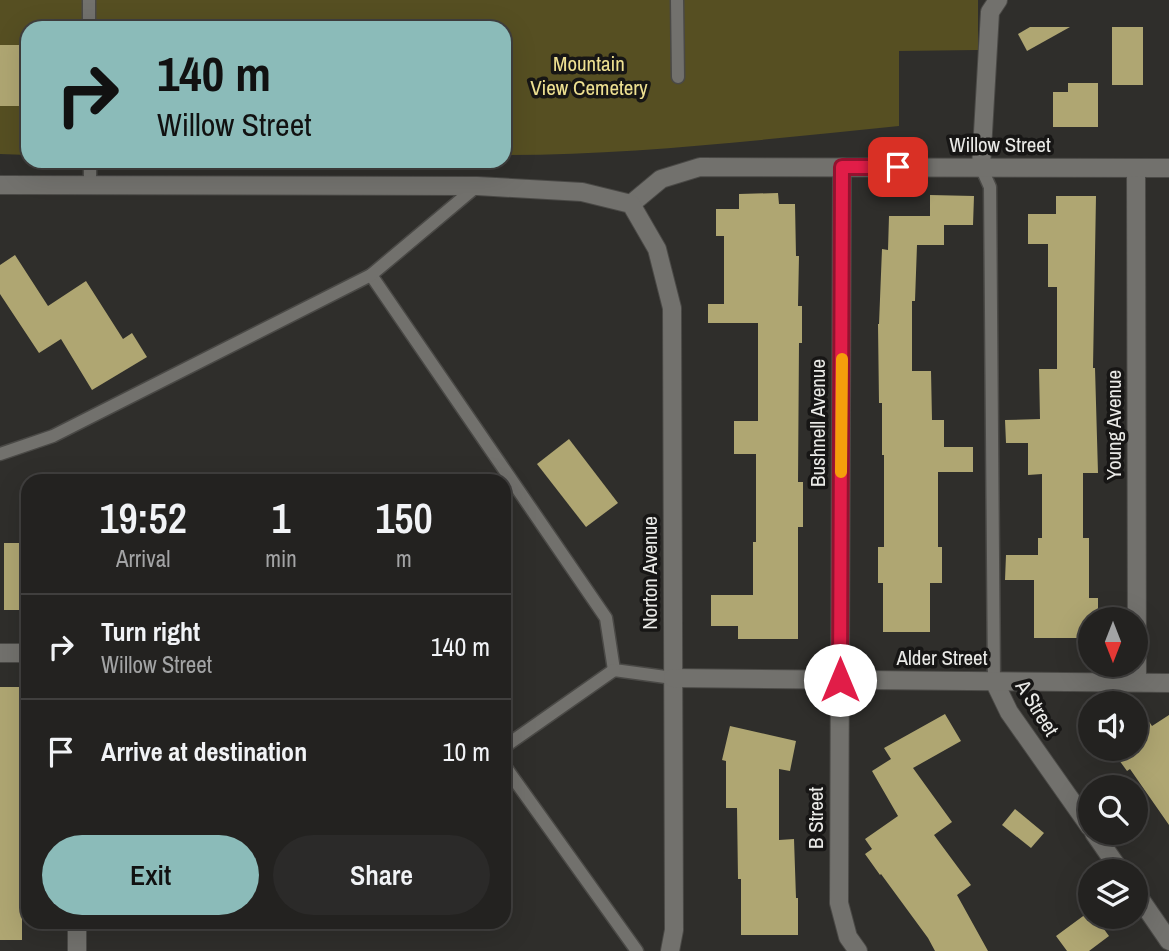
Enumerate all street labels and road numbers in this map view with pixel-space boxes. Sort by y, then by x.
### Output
street label: Willow Street [949,130,1051,159]
street label: Bushnell Avenue [803,359,832,487]
street label: Young Avenue [1099,370,1128,480]
street label: Norton Avenue [635,516,664,630]
street label: Alder Street [896,643,988,672]
street label: A Street [1008,673,1066,742]
street label: B Street [801,787,830,849]

